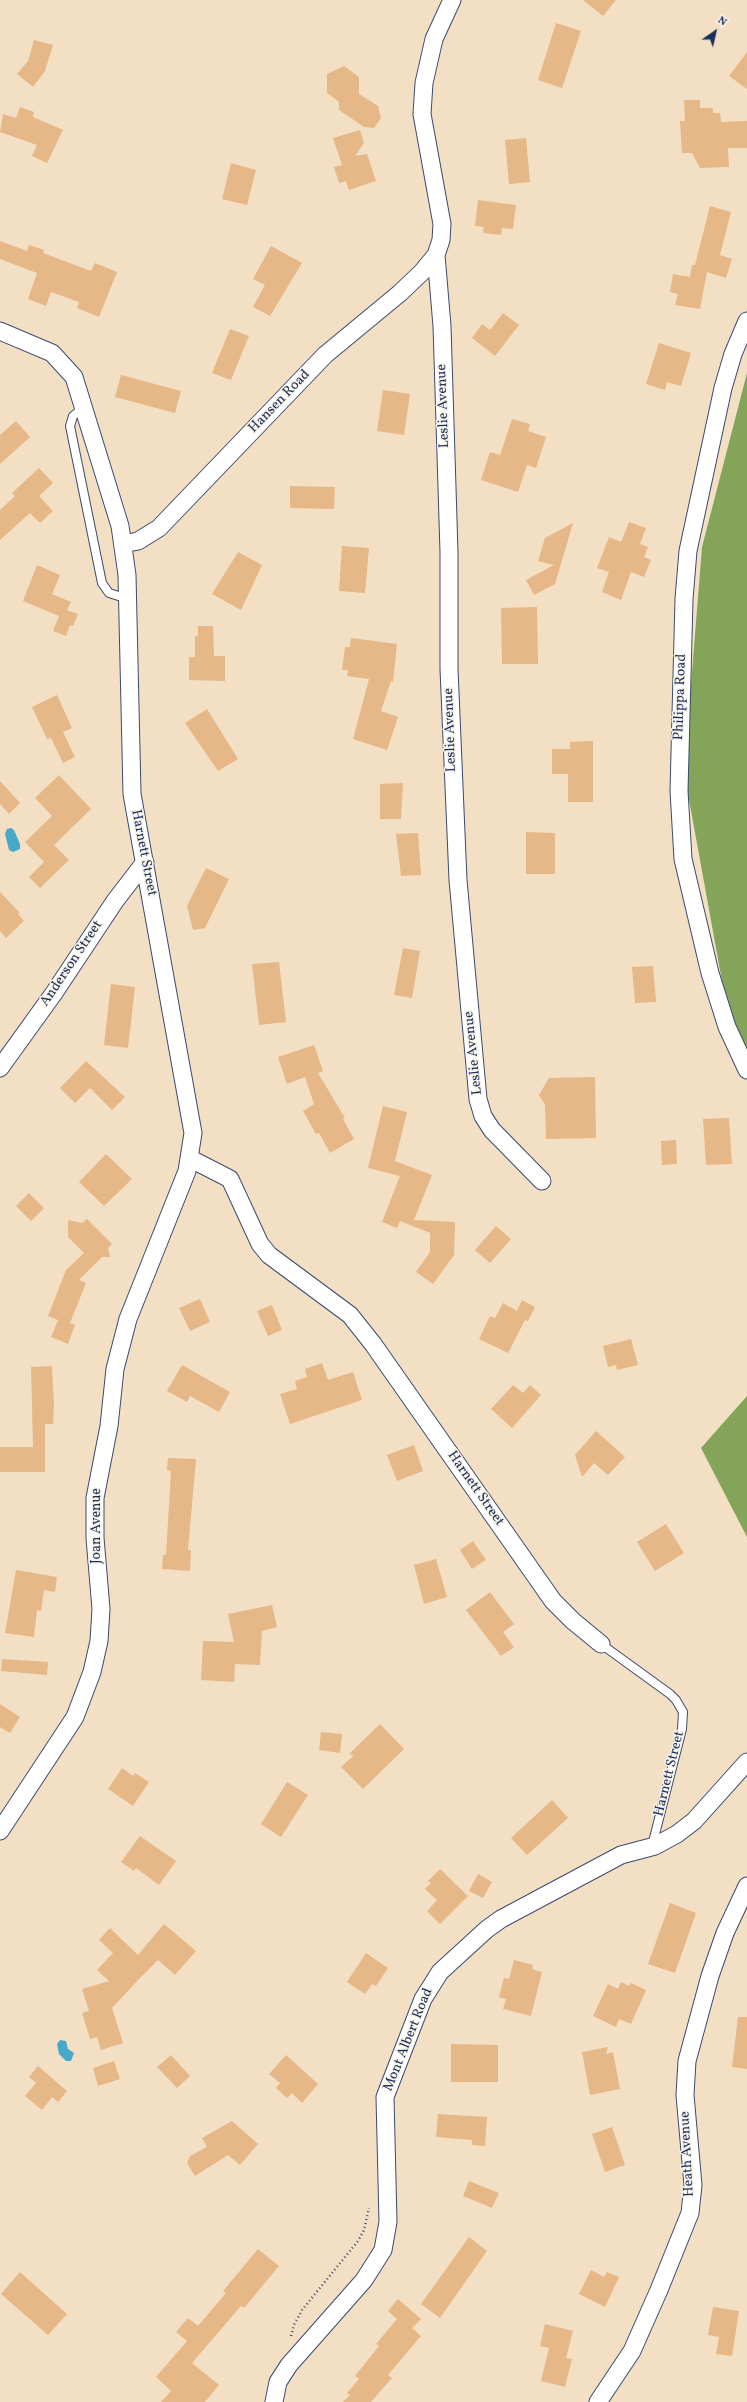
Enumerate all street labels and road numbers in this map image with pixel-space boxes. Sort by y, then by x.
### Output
street label: Leslie Avenue [434,364,454,448]
street label: Hansen Road [246,367,314,437]
street label: Philippa Road [671,653,691,741]
street label: Leslie Avenue [441,688,461,772]
street label: Harnett Street [126,808,160,898]
street label: Anderson Street [37,918,107,1010]
street label: Leslie Avenue [461,1010,487,1096]
street label: Harnett Street [443,1448,507,1530]
street label: Joan Avenue [89,1488,105,1564]
street label: Harnett Street [651,1729,689,1819]
street label: Mont Albert Road [381,1986,437,2094]
street label: Heath Avenue [677,2111,699,2197]

